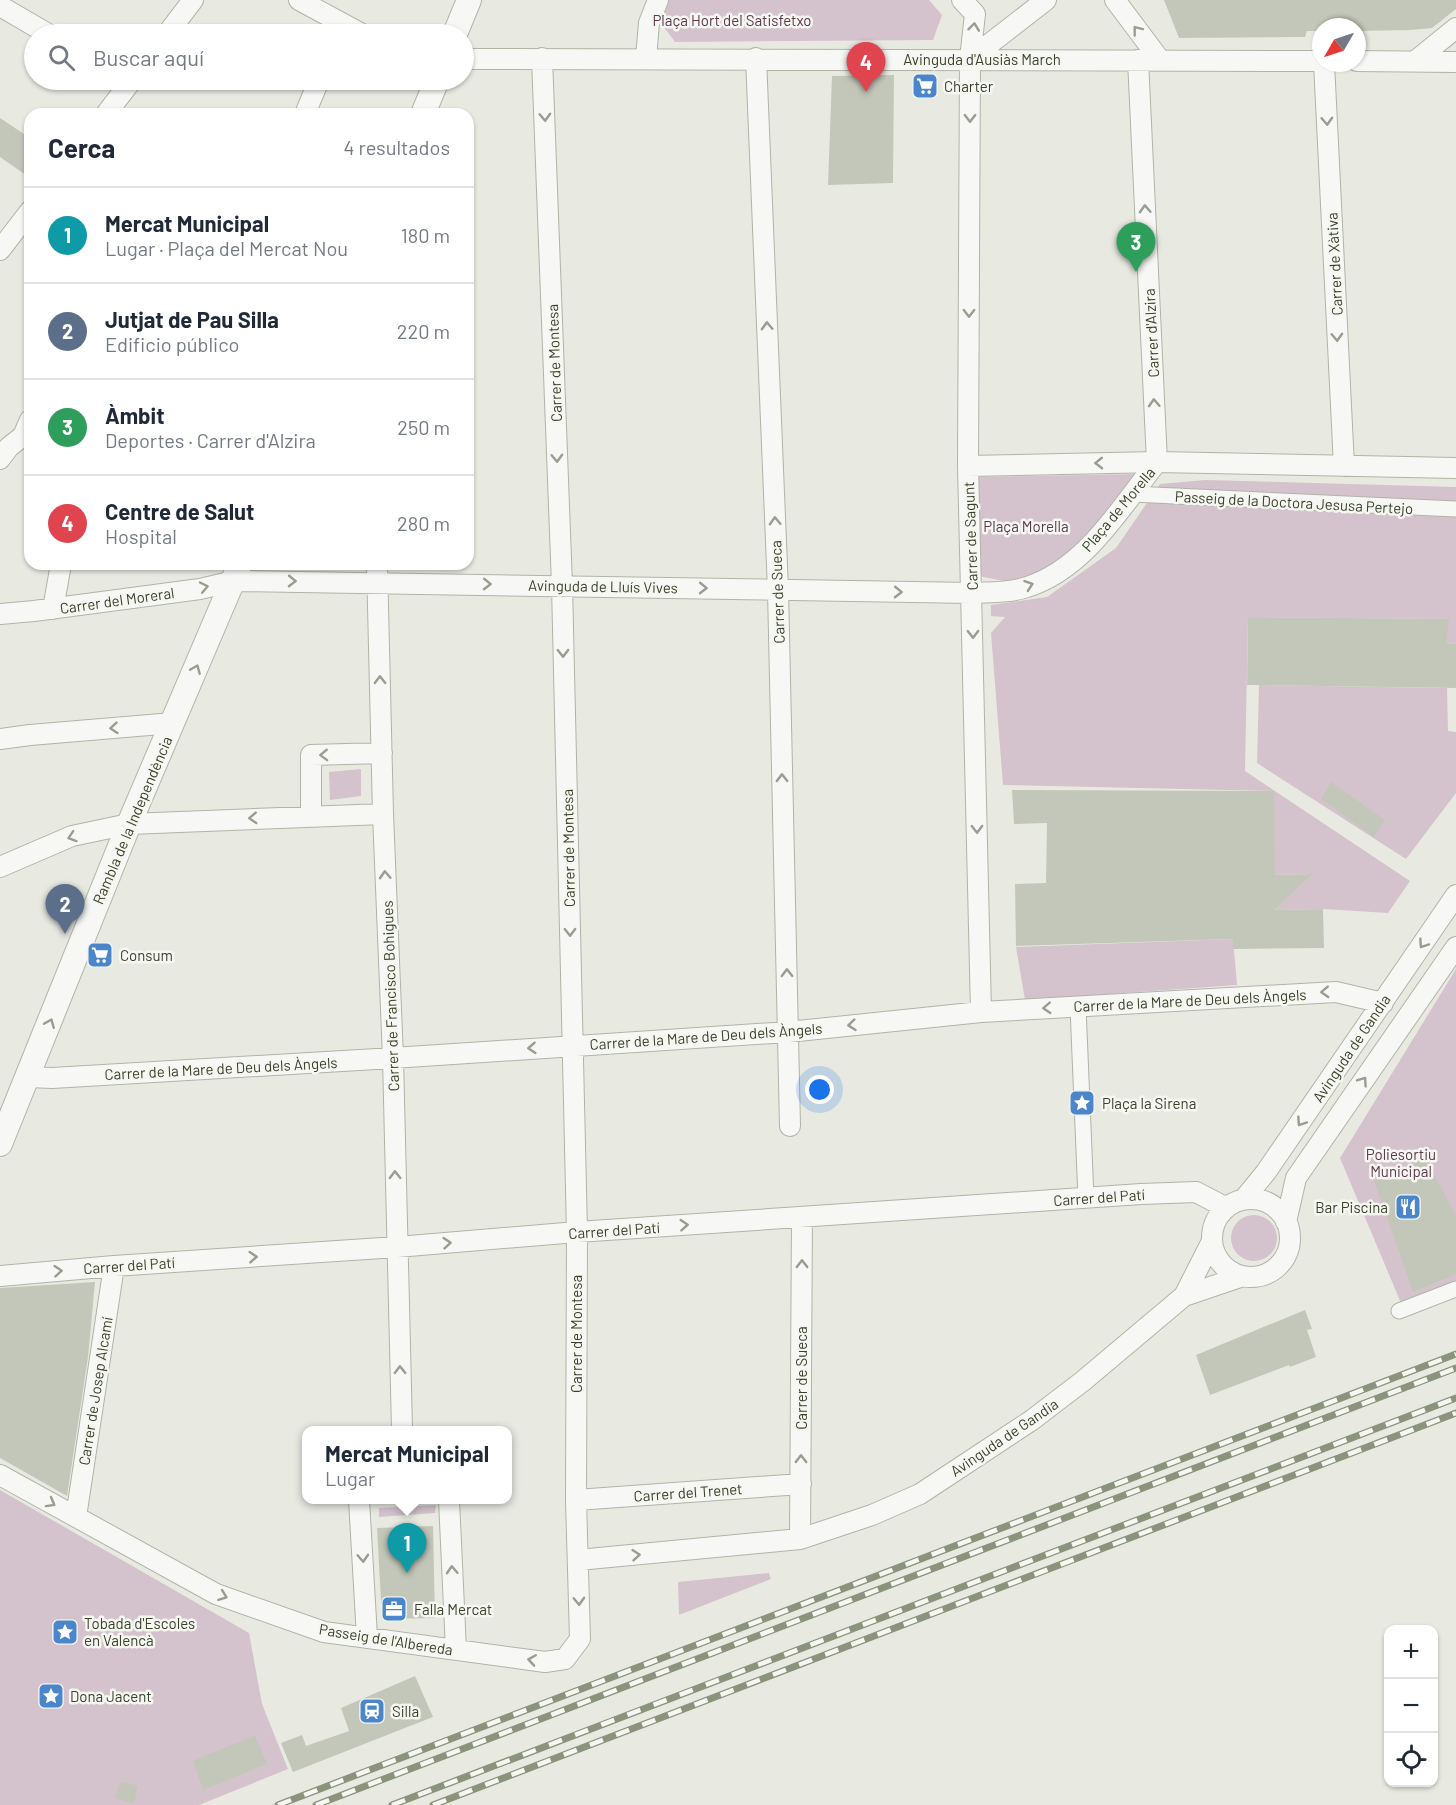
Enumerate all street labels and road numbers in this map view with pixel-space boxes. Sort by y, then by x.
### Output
street label: Avinguda d'Ausiàs March [903,50,1061,68]
street label: Carrer de Xàtiva [1322,212,1346,316]
street label: Carrer d'Alzira [1140,288,1162,378]
street label: Carrer de Montesa [543,304,565,422]
street label: Plaça de Morella [1078,463,1158,555]
street label: Carrer de Sagunt [959,481,981,591]
street label: Passeig de la Doctora Jesusa Pertejo [1174,487,1414,517]
street label: Carrer de Sueca [766,540,788,644]
street label: Avinguda de Lluís Vives [528,576,678,596]
street label: Carrer del Moreral [59,583,175,617]
street label: Rambla de la Independència [88,733,176,907]
street label: Carrer de Montesa [558,789,578,907]
street label: Carrer de Francisco Bohigues [378,900,402,1092]
street label: Carrer de la Mare de Deu dels Àngels [1073,985,1307,1015]
street label: Avinguda de Gandia [1308,991,1394,1105]
street label: Carrer de la Mare de Deu dels Àngels [589,1019,823,1053]
street label: Carrer de la Mare de Deu dels Àngels [104,1053,338,1083]
street label: Carrer del Patí [1053,1185,1145,1209]
street label: Carrer del Patí [568,1218,660,1242]
street label: Carrer del Patí [83,1253,175,1277]
street label: Carrer de Montesa [567,1275,585,1393]
street label: Carrer de Josep Alcamí [74,1315,116,1467]
street label: Carrer de Sueca [792,1326,810,1430]
street label: Avinguda de Gandia [947,1394,1061,1480]
street label: Carrer del Trenet [633,1479,743,1505]
street label: Passeig de l'Albereda [318,1620,454,1658]

